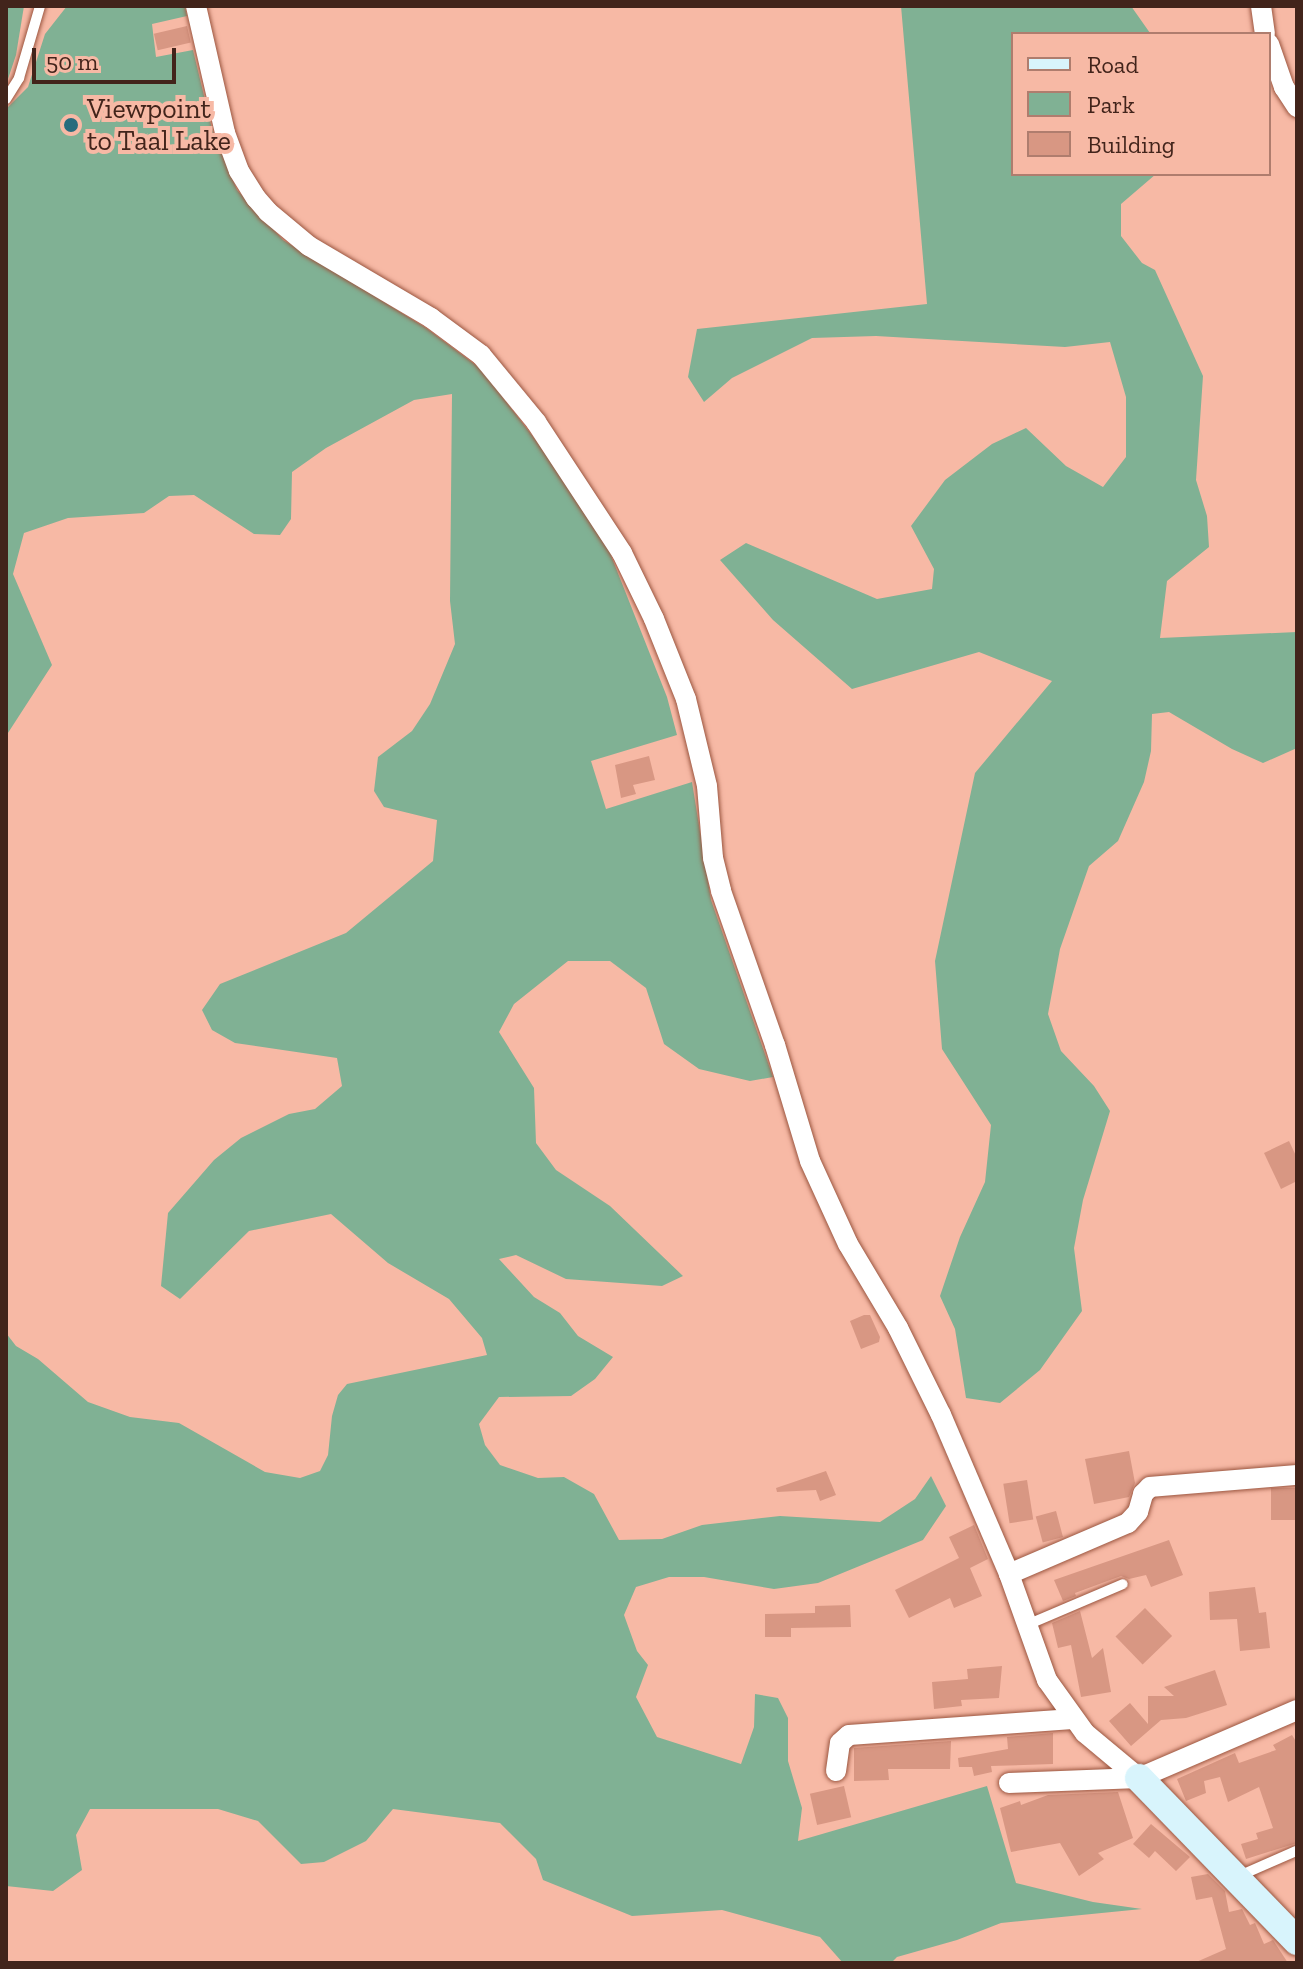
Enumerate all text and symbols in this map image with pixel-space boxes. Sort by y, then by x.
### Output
scale bar [36,32,180,82]
legend [1011,32,1271,176]
text: 50 m [46,47,98,76]
text: Road [1087,50,1139,79]
text: Park [1087,90,1135,119]
place label: Viewpoint to Taal Lake [87,92,232,158]
marker: Viewpoint to Taal Lake [62,116,80,134]
text: Building [1087,130,1175,159]

